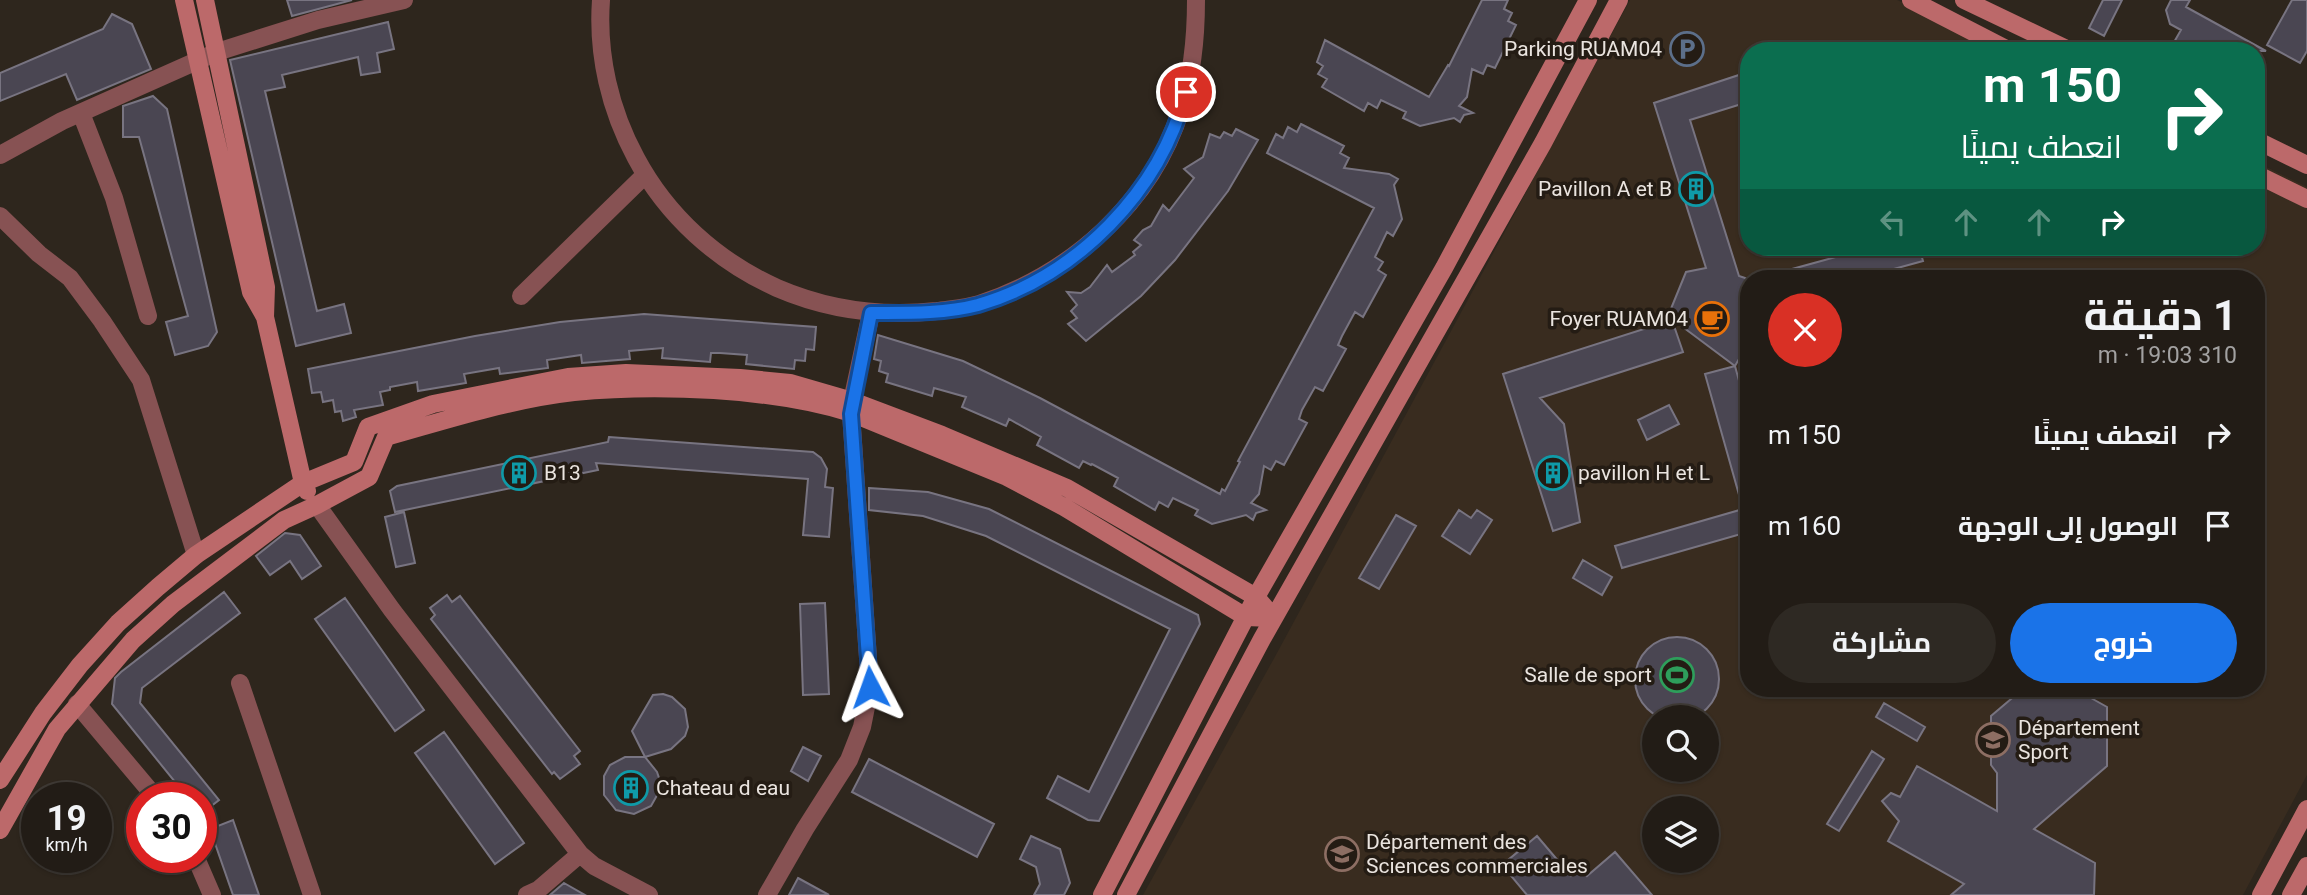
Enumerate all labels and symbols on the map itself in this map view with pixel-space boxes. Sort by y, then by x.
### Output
parking icon: Parking RUAM04 [1668,30,1706,68]
place label: Parking RUAM04 [1504,37,1662,61]
pin [1156,62,1216,122]
building icon: Pavillon A et B [1677,170,1715,208]
place label: Pavillon A et B [1538,177,1672,201]
cafe icon: Foyer RUAM04 [1693,300,1731,338]
place label: Foyer RUAM04 [1550,307,1688,331]
building icon: B13 [500,454,538,492]
building icon: pavillon H et L [1534,454,1572,492]
place label: B13 [544,461,581,485]
place label: pavillon H et L [1578,461,1710,485]
position arrow [833,650,907,724]
sports icon: Salle de sport [1658,656,1696,694]
place label: Salle de sport [1524,663,1652,687]
place label: Département Sport [2018,716,2140,764]
school or university icon: Département Sport [1974,721,2012,759]
building icon: Chateau d eau [612,769,650,807]
place label: Chateau d eau [656,776,790,800]
speed limit sign: 30 [126,782,217,873]
place label: Département des Sciences commerciales [1366,830,1588,878]
school or university icon: Département des Sciences commerciales [1323,835,1361,873]

